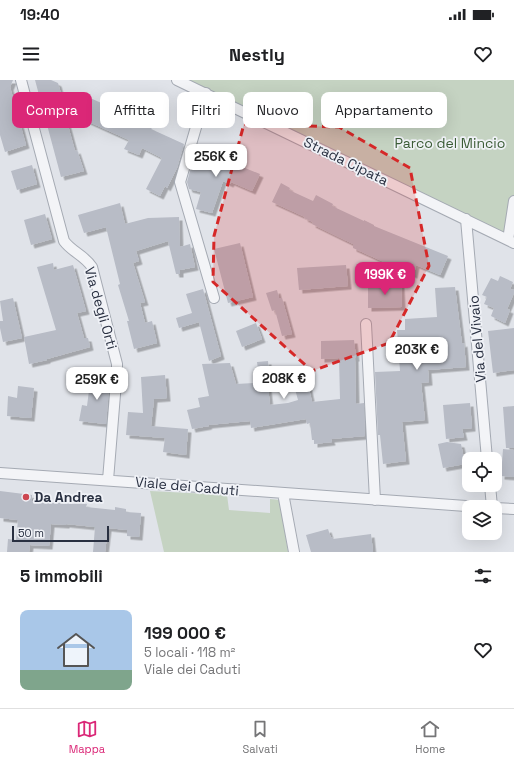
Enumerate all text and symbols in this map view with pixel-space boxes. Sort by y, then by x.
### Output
text: 19:40 [20,5,60,24]
icon: menu [20,43,42,65]
text: Nestly [229,43,285,66]
icon: heart [472,43,494,65]
chip: Compra [12,92,92,128]
chip: Affitta [100,92,169,128]
chip: Filtri [177,92,235,128]
chip: Nuovo [243,92,313,128]
chip: Appartamento [321,92,447,128]
street label: Strada Cipata [301,133,391,189]
park label: Parco del Mincio [395,134,505,152]
pin: 256K € [183,144,249,178]
text: 256K € [194,148,238,165]
pin: 199K € [352,262,418,296]
street label: Via degli Orti [81,265,121,351]
text: 199K € [364,266,406,283]
street label: Via del Vivaio [464,295,490,383]
pin: 203K € [384,337,450,371]
text: 203K € [395,341,439,358]
pin: 208K € [251,366,317,400]
pin: 259K € [64,367,130,401]
text: 208K € [262,370,306,387]
text: 259K € [75,371,119,388]
map controls [462,452,502,540]
button: locate [462,452,502,492]
street label: Viale dei Caduti [134,472,240,500]
place label: Da Andrea [34,488,103,506]
marker: Da Andrea [21,492,31,502]
button: layers [462,500,502,540]
scale bar [12,524,109,543]
text: 50 m [18,526,44,540]
text: 5 immobili [20,565,103,587]
icon: filters [472,565,494,587]
text: 199 000 € [144,622,226,644]
icon: home [52,626,100,674]
icon: heart [472,639,494,661]
text: 5 locali · 118 m² [144,644,235,661]
text: Viale dei Caduti [144,661,241,678]
tab: Mappa [69,718,105,756]
tab: Salvati [243,718,278,756]
tab: Home [415,718,445,756]

